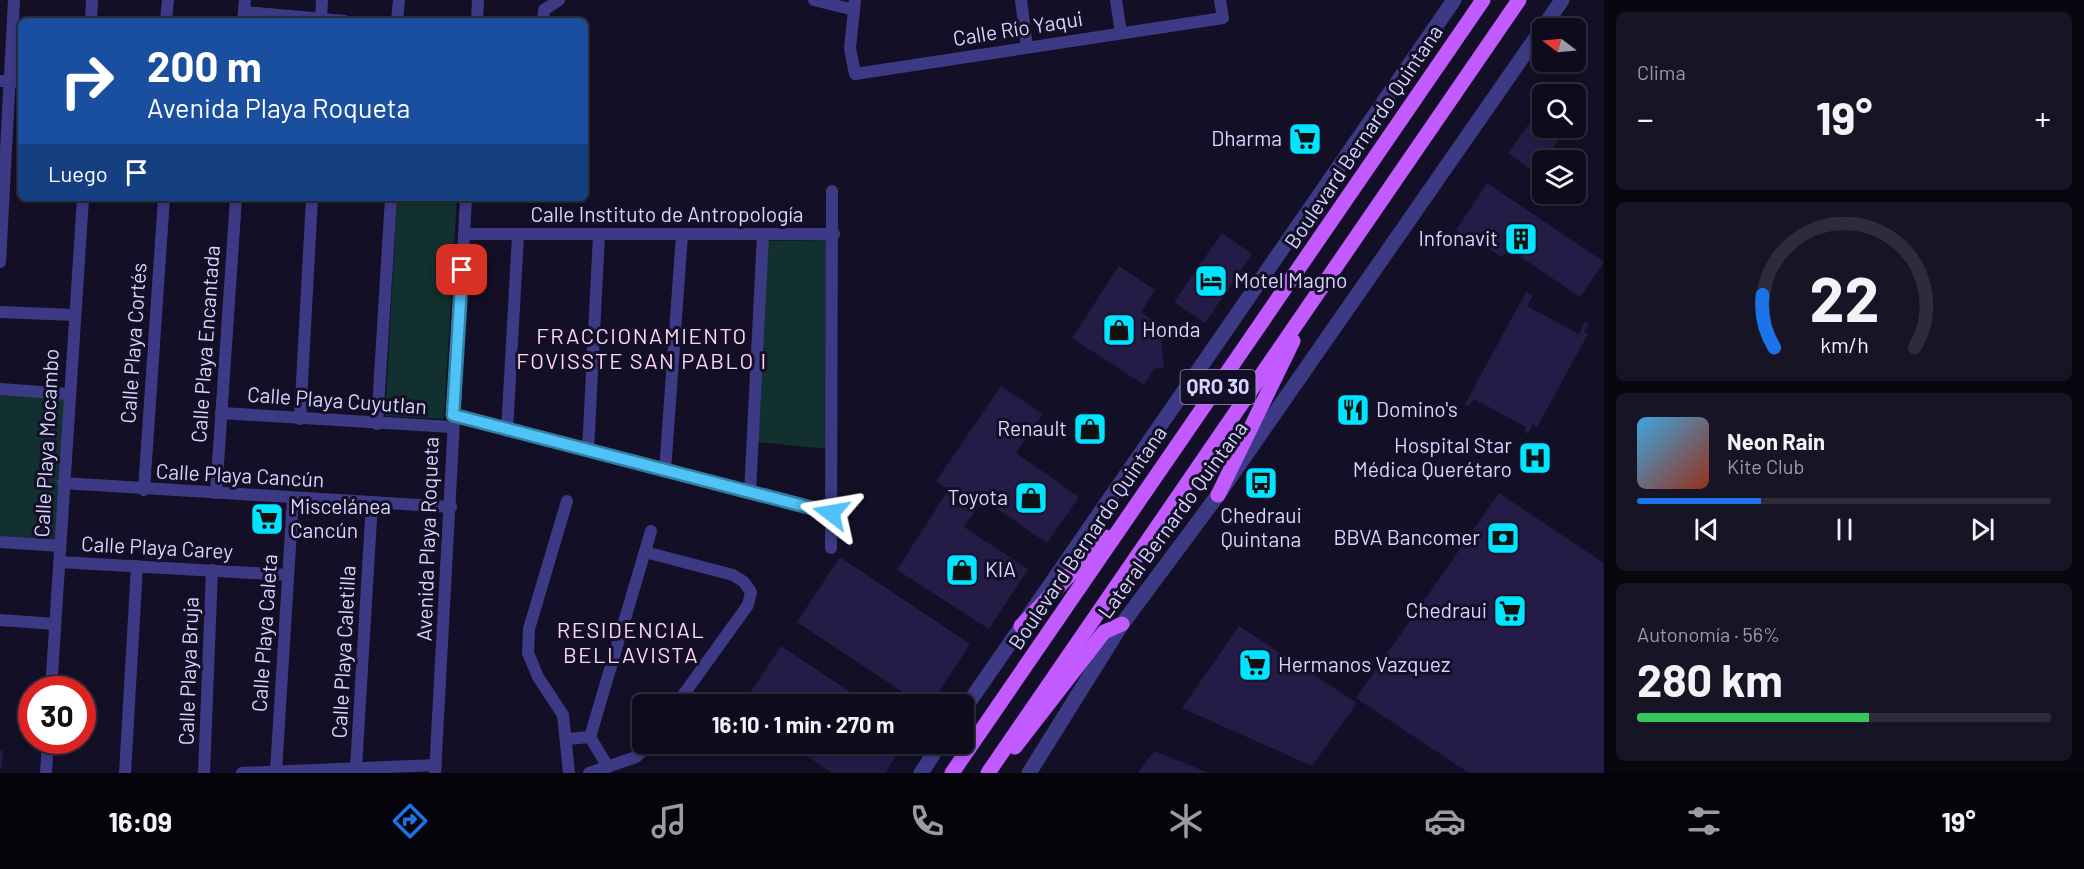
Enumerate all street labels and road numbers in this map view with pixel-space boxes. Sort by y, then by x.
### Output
street label: Calle Río Yaqui [951,5,1085,50]
street label: Boulevard Bernardo Quintana [1278,20,1447,253]
street label: Calle Instituto de Antropología [530,201,804,226]
street label: Calle Playa Encantada [185,244,224,444]
street label: Calle Playa Cortés [114,262,151,424]
street label: Calle Playa Mocambo [28,348,63,538]
road number: QRO 30 [1180,370,1256,404]
street label: Calle Playa Cuyutlan [246,381,428,418]
street label: Lateral Bernardo Quintana [1092,416,1252,623]
street label: Boulevard Bernardo Quintana [1002,421,1171,654]
street label: Avenida Playa Roqueta [410,436,443,642]
street label: Calle Playa Cancún [155,458,325,491]
street label: Calle Playa Carey [80,530,234,563]
street label: Calle Playa Caleta [246,553,281,713]
street label: Calle Playa Caletilla [325,565,360,739]
street label: Calle Playa Bruja [172,596,203,746]

